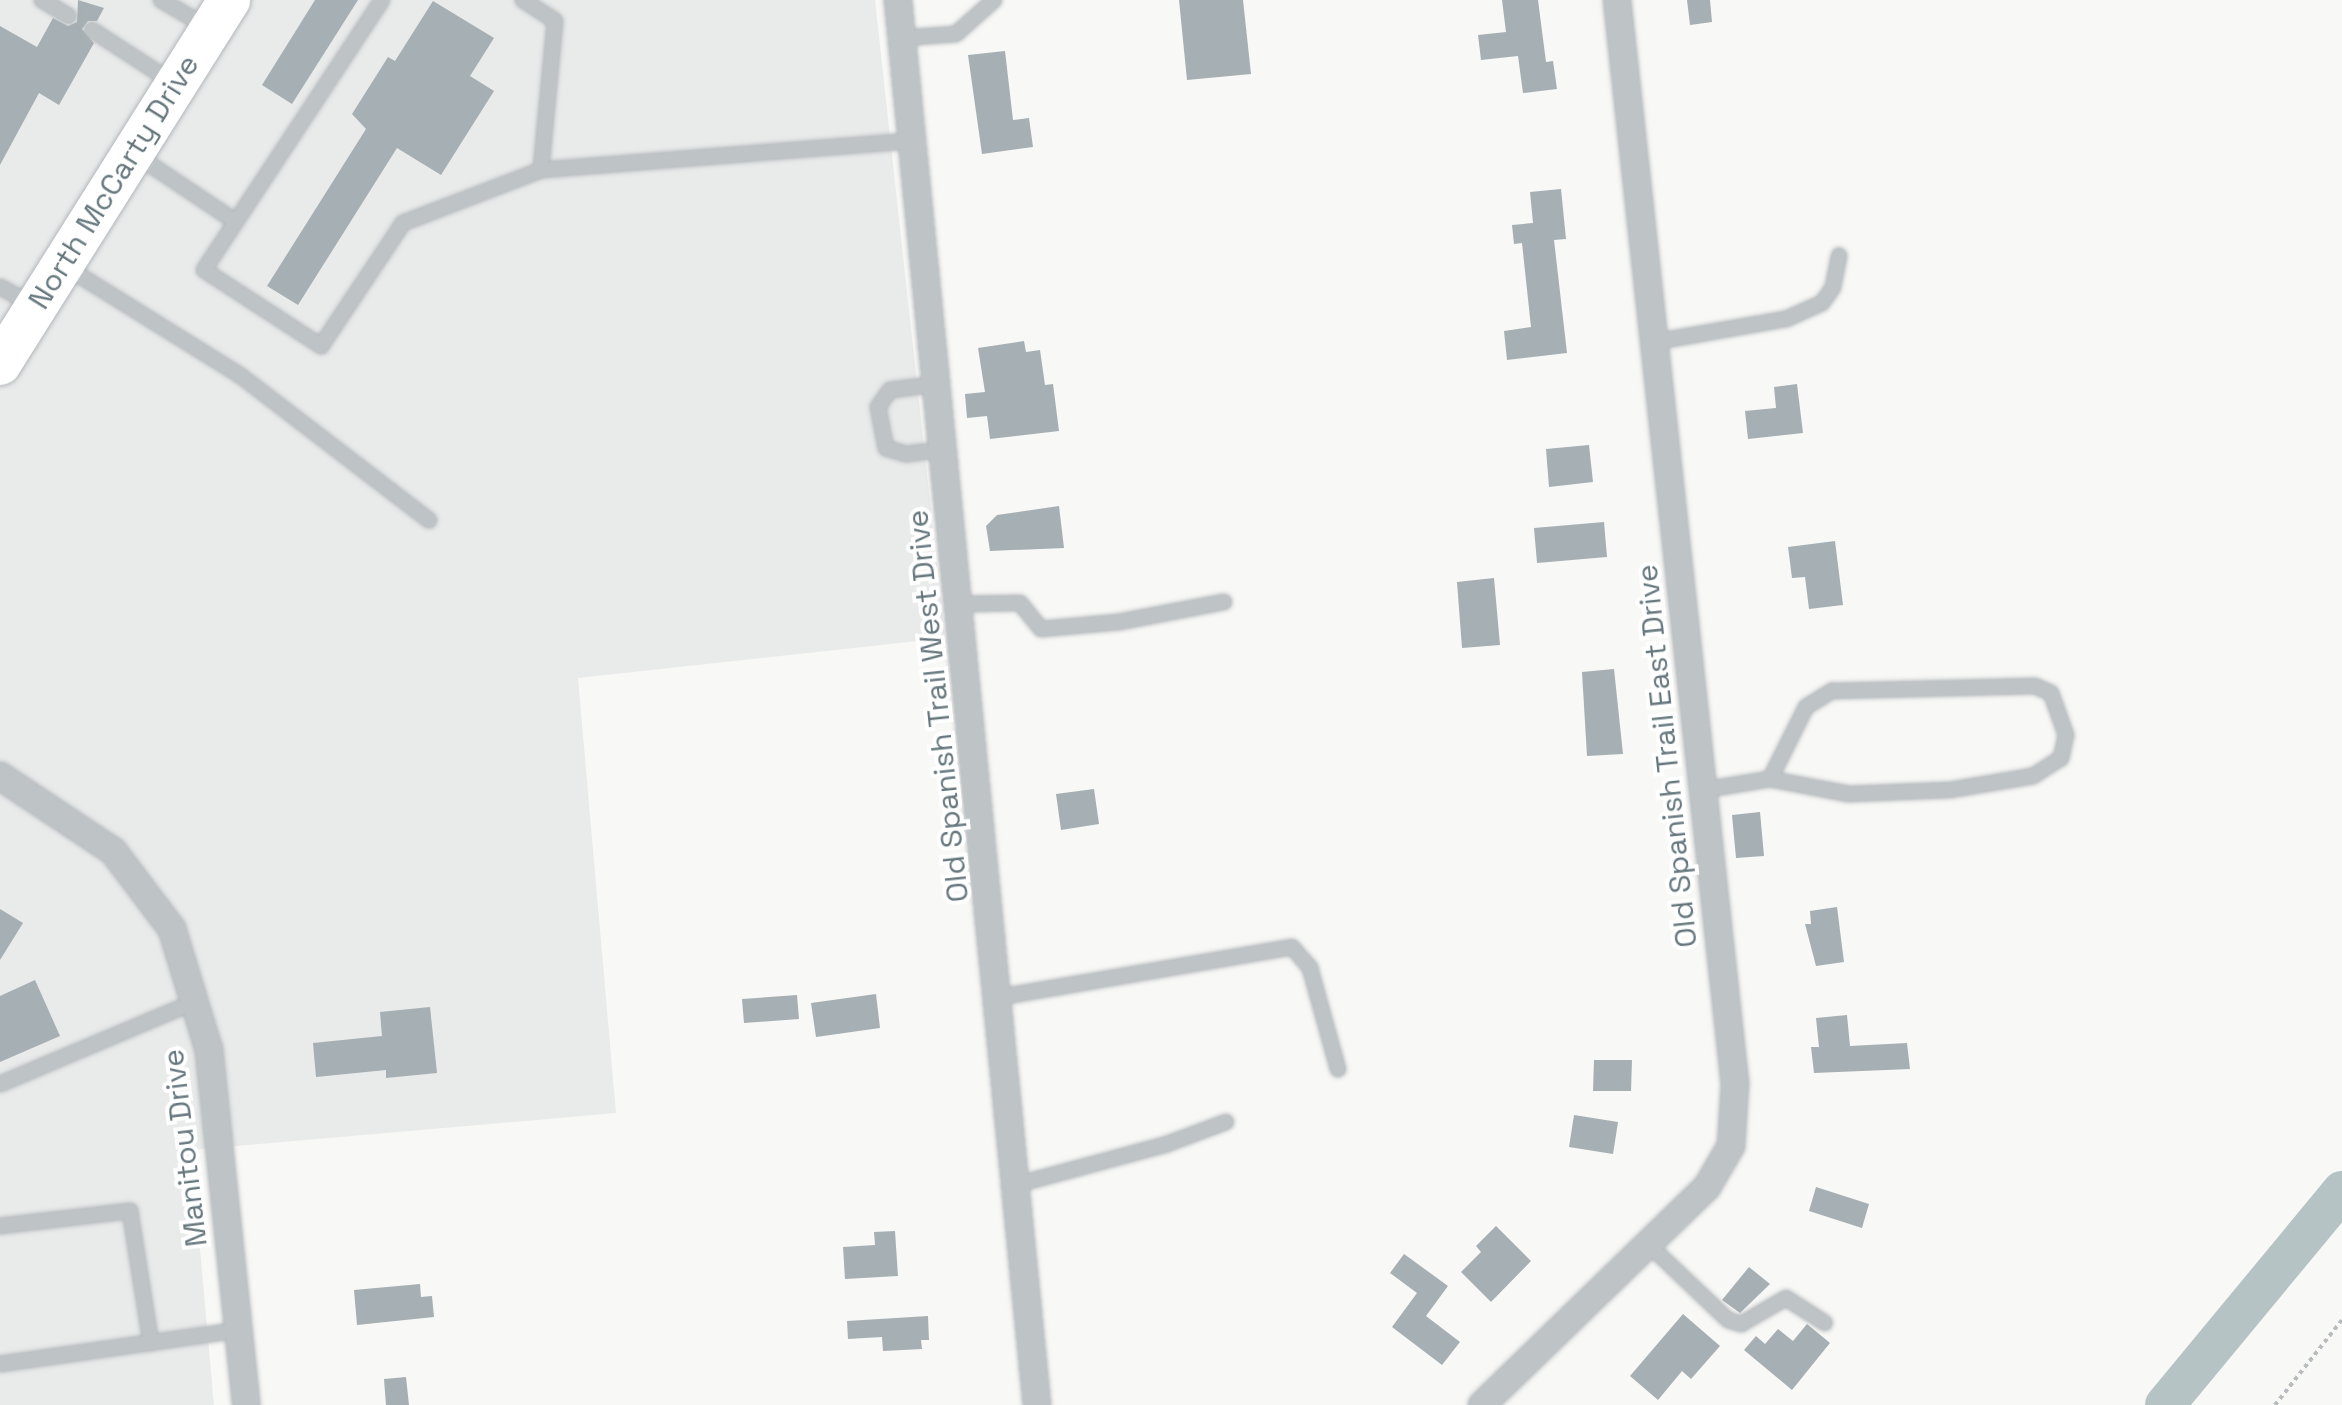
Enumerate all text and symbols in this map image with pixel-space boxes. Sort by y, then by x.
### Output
street label: North McCarty Drive [21,48,207,316]
street label: Old Spanish Trail West Drive [899,508,977,904]
street label: Old Spanish Trail East Drive [1629,562,1705,950]
street label: Manitou Drive [155,1047,215,1249]

